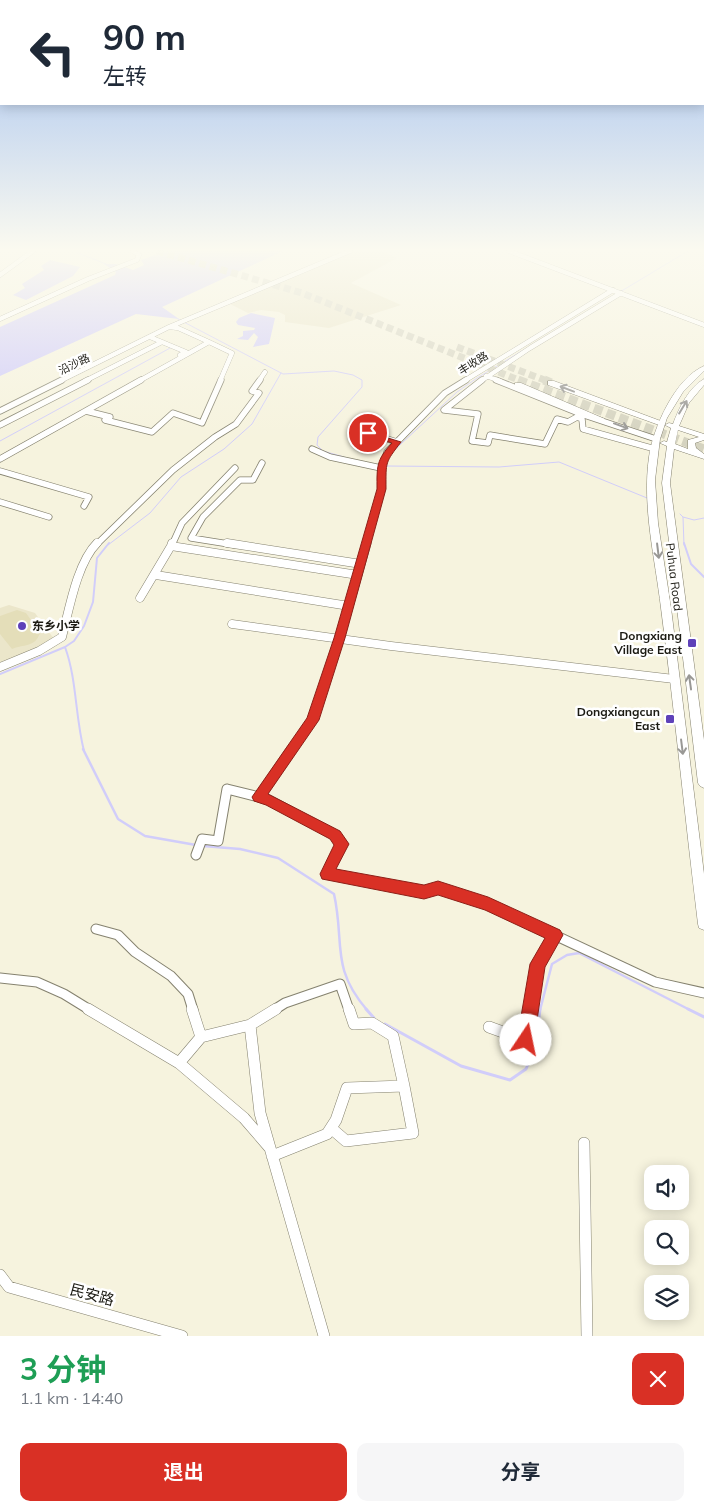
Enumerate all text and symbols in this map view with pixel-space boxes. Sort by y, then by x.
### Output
text: 90 m [103,15,186,59]
icon: left [20,20,85,85]
text: 左转 [103,62,147,90]
street label: 丰收路 [455,348,491,378]
street label: 沿沙路 [56,350,92,378]
one-way arrow [559,383,574,392]
one-way arrow [678,399,688,414]
pin [347,412,389,454]
icon: arrive [354,419,382,447]
one-way arrow [613,422,628,431]
street label: Puhua Road [663,542,686,612]
one-way arrow [653,543,663,559]
place label: 东乡小学 [32,618,80,633]
marker: 东乡小学 [16,620,28,632]
place label: Dongxiang Village East [613,628,682,657]
marker: Dongxiang Village East [686,637,698,649]
one-way arrow [685,675,695,691]
place label: Dongxiangcun East [577,704,660,733]
marker: Dongxiangcun East [664,713,676,725]
one-way arrow [678,739,688,755]
position arrow [499,1013,551,1065]
map controls [644,1165,689,1320]
button: sound [644,1165,689,1210]
button: search [644,1220,689,1265]
button: layers [644,1275,689,1320]
street label: 民安路 [68,1280,116,1310]
text: 3 分钟 [20,1350,106,1388]
button: close [632,1353,684,1405]
text: 1.1 km · 14:40 [20,1388,123,1408]
button: 退出 [20,1443,347,1501]
button: 分享 [357,1443,684,1501]

